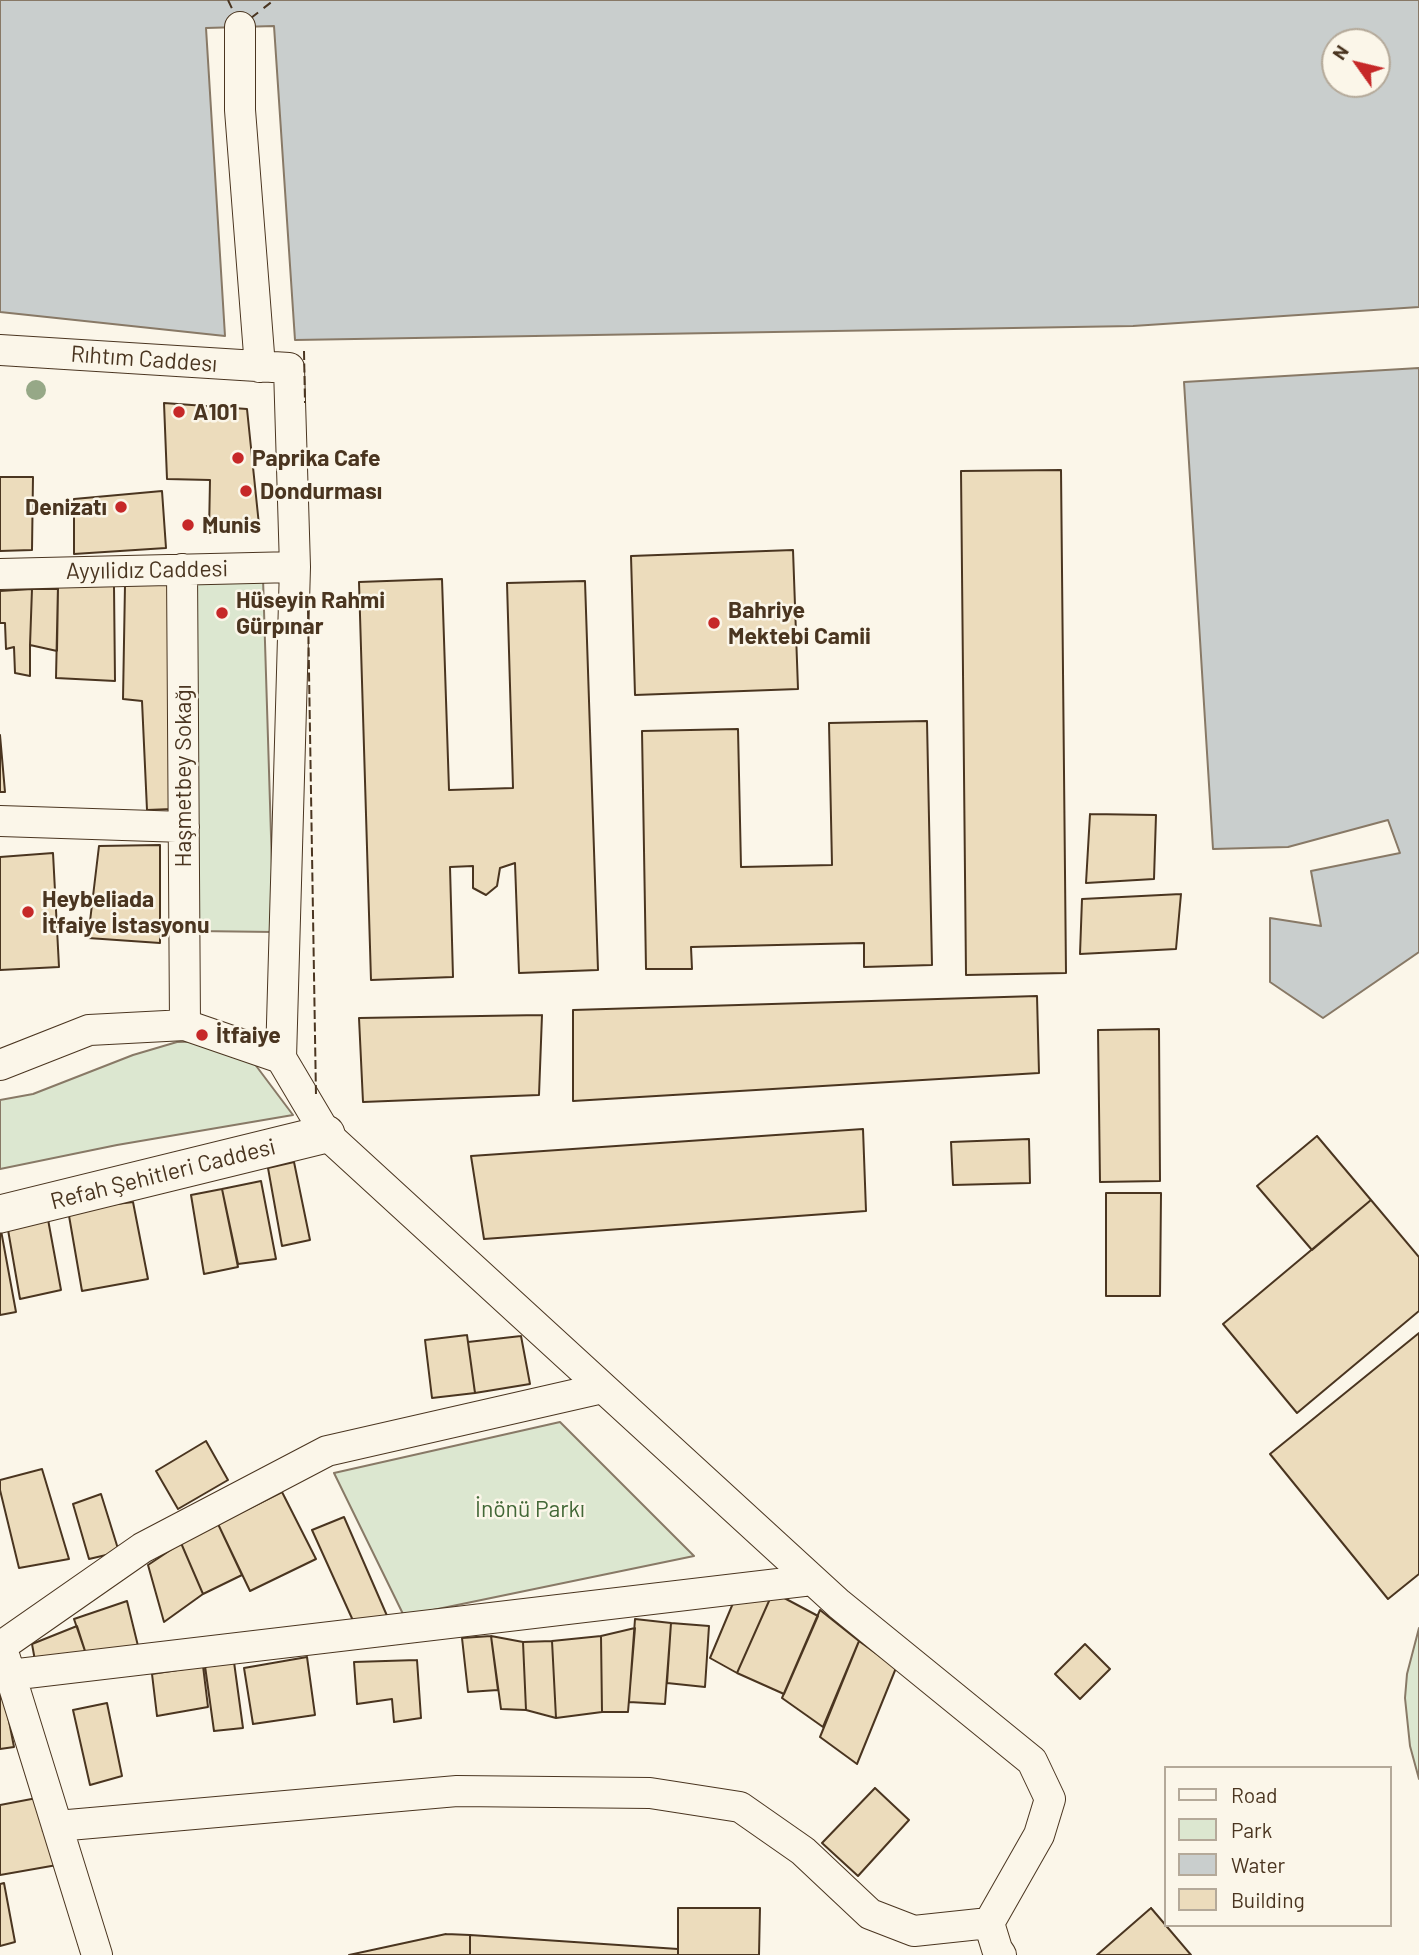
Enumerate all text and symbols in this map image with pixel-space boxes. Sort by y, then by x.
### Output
north arrow [1321,28,1391,98]
text: N [1327,40,1353,64]
street label: Rıhtım Caddesı [70,340,218,378]
place label: A101 [193,398,238,426]
marker: A101 [171,404,187,420]
place label: Paprika Cafe [252,444,381,472]
marker: Paprika Cafe [230,450,246,466]
place label: Dondurması [260,477,382,505]
marker: Dondurması [238,483,254,499]
place label: Denizatı [25,493,107,521]
marker: Denizatı [113,499,129,515]
place label: Munis [202,511,261,539]
marker: Munis [180,517,196,533]
street label: Ayyılidız Caddesi [66,555,228,585]
place label: Hüseyin Rahmi Gürpınar [236,586,385,640]
place label: Bahriye Mektebi Camii [728,596,871,650]
marker: Hüseyin Rahmi Gürpınar [214,605,230,621]
marker: Bahriye Mektebi Camii [706,615,722,631]
street label: Haşmetbey Sokağı [169,684,197,868]
place label: Heybeliada İtfaiye İstasyonu [42,885,209,939]
marker: Heybeliada İtfaiye İstasyonu [20,904,36,920]
place label: İtfaiye [216,1021,281,1049]
marker: İtfaiye [194,1027,210,1043]
street label: Refah Şehitleri Caddesi [48,1133,278,1215]
park label: İnönü Parkı [475,1495,585,1523]
legend [1164,1766,1391,1927]
text: Road [1231,1782,1277,1807]
text: Park [1231,1817,1272,1842]
text: Water [1231,1852,1285,1877]
text: Building [1231,1887,1305,1912]

